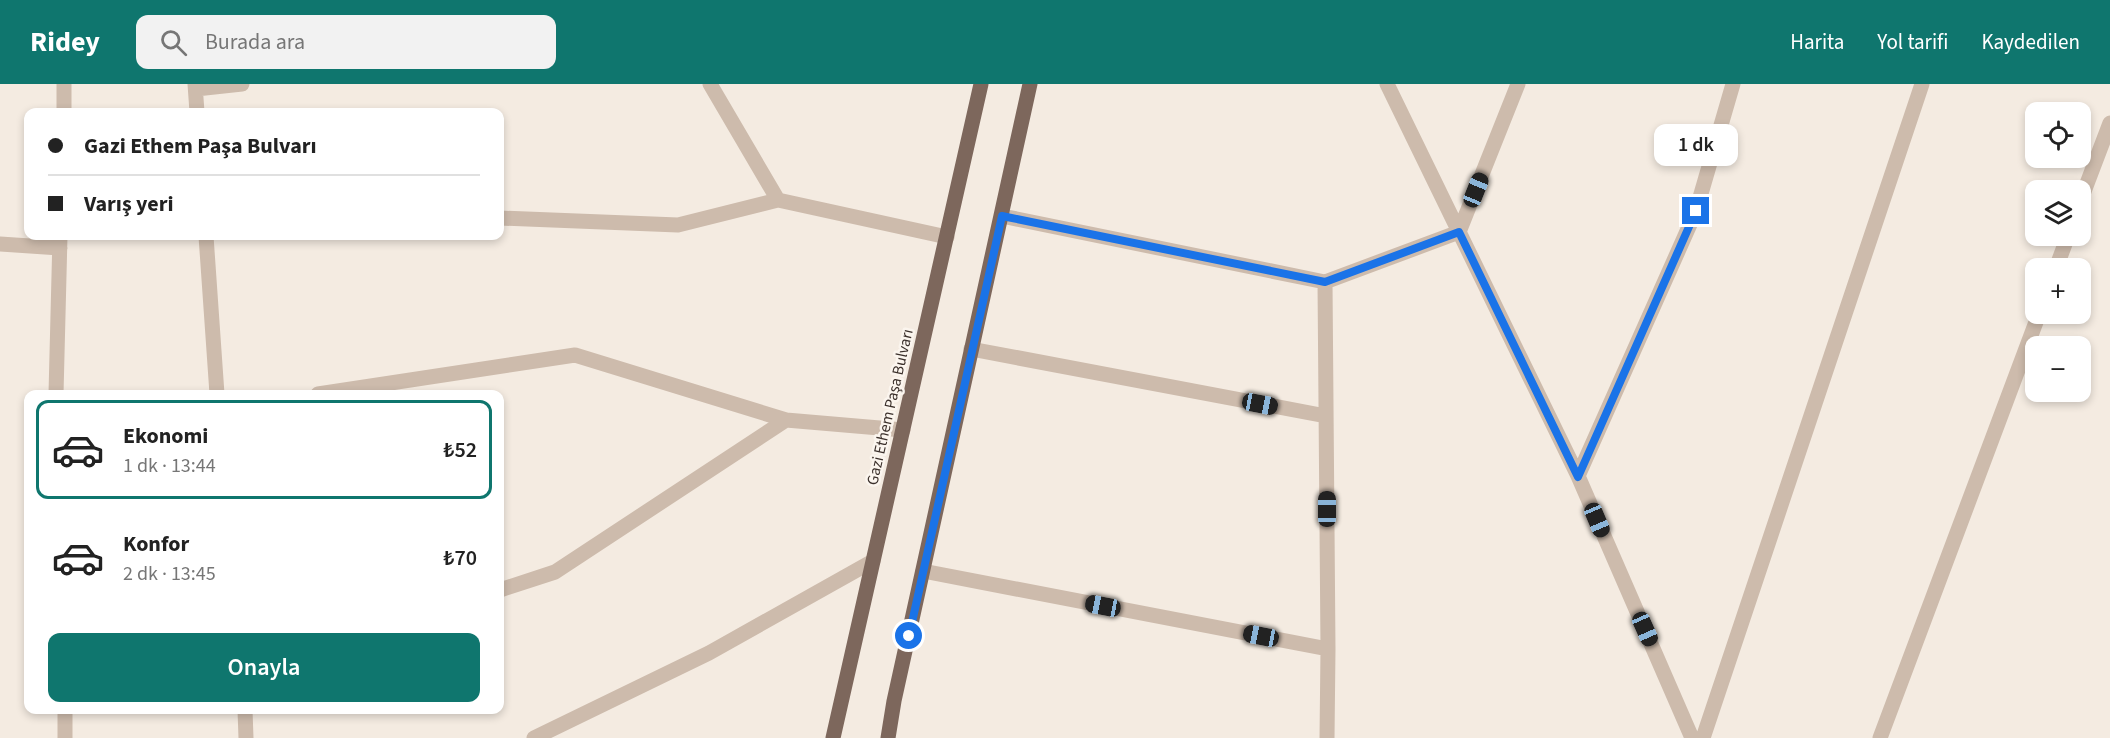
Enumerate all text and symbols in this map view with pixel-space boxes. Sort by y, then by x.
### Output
search box [136,15,556,69]
text: Ridey [30,22,100,62]
icon: search [157,26,190,59]
text: Burada ara [205,26,305,58]
text: Harita [1790,27,1844,57]
text: Yol tarifi [1877,27,1948,57]
text: Kaydedilen [1981,27,2080,57]
map controls [2025,102,2091,402]
button: locate [2025,102,2091,168]
callout: 1 dk [1654,124,1738,166]
text: Gazi Ethem Paşa Bulvarı [84,130,317,162]
text: 1 dk [1678,131,1714,159]
car [1461,170,1491,210]
button: layers [2025,180,2091,246]
text: Varış yeri [84,188,174,220]
route end [1682,197,1709,224]
button: + [2025,258,2091,324]
street label: Gazi Ethem Paşa Bulvarı [861,327,919,487]
button: − [2025,336,2091,402]
car [1241,392,1279,416]
text: Ekonomi [123,420,208,452]
icon: car [51,423,105,477]
text: ₺52 [443,434,477,466]
text: 1 dk · 13:44 [123,452,216,480]
car [1318,491,1336,527]
car [1582,500,1612,540]
text: Konfor [123,528,189,560]
icon: car [51,531,105,585]
text: ₺70 [443,542,477,574]
text: 2 dk · 13:45 [123,560,216,588]
car [1084,594,1122,618]
car [1629,609,1661,649]
route start [895,622,922,649]
car [1242,624,1280,648]
button: Onayla [48,633,480,702]

